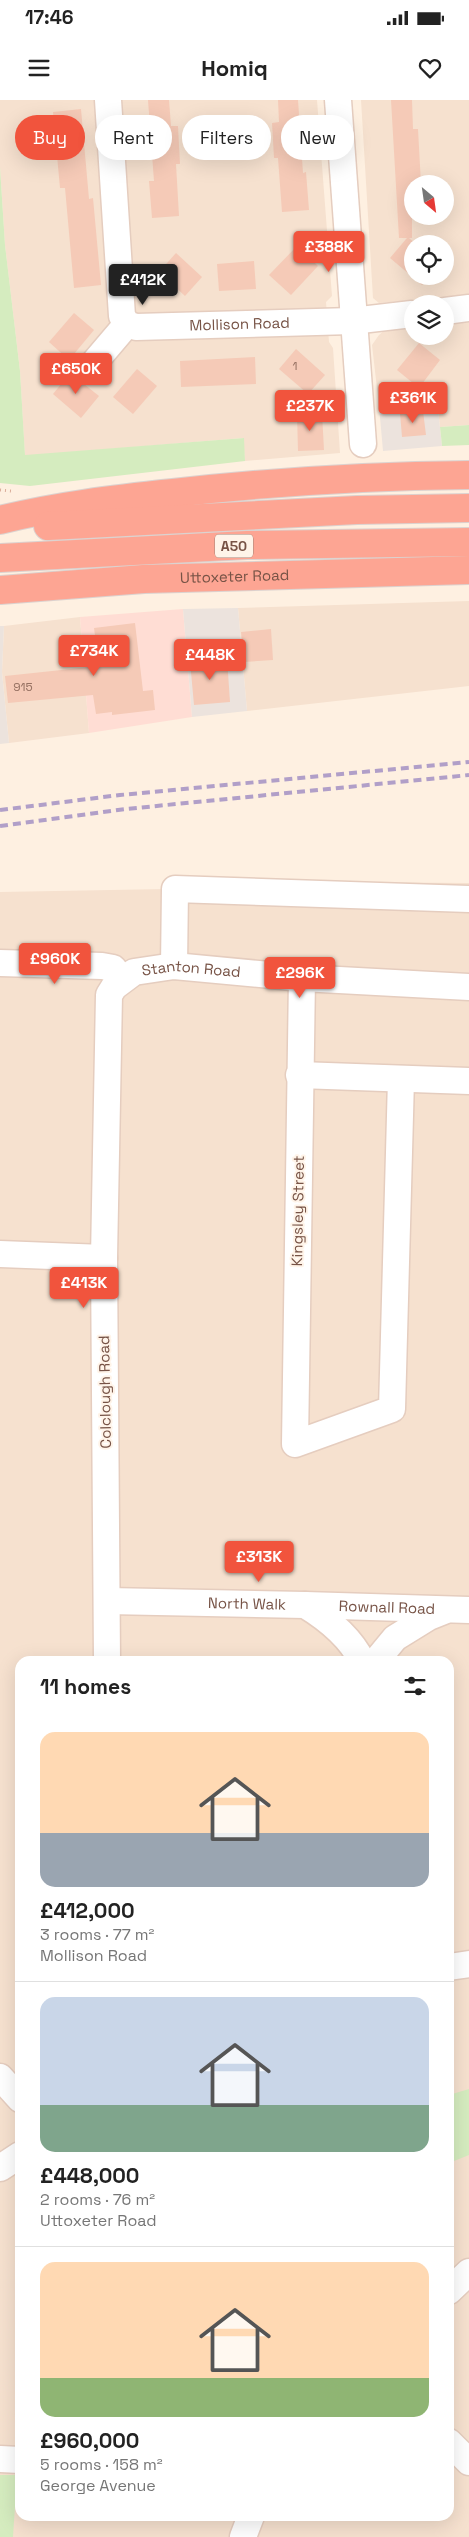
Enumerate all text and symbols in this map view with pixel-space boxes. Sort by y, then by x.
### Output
text: 17:46 [25,5,74,30]
icon: menu [25,54,53,82]
text: Homiq [201,54,268,82]
icon: heart [416,54,444,82]
chip: Buy [15,115,85,160]
chip: Rent [95,115,172,160]
chip: Filters [182,115,271,160]
chip: New [281,115,354,160]
north arrow [404,175,454,225]
map controls [404,175,454,345]
pin: £388K [294,230,364,273]
button: locate [404,235,454,285]
text: £388K [304,236,354,257]
pin: £412K [108,264,178,306]
text: £412K [120,269,166,290]
button: layers [404,295,454,345]
street label: Mollison Road [189,313,290,335]
pin: £650K [41,352,111,395]
text: £650K [51,358,101,379]
house number: 1 [292,358,298,374]
pin: £361K [378,382,448,424]
text: £361K [389,387,437,408]
pin: £237K [275,390,345,432]
text: £237K [286,395,334,416]
road number: A50 [215,534,253,558]
street label: Uttoxeter Road [180,565,289,587]
pin: £734K [59,634,129,677]
pin: £448K [175,638,245,681]
text: £734K [70,640,119,661]
text: £448K [185,644,235,665]
house number: 915 [13,679,33,695]
pin: £960K [20,942,90,985]
text: £960K [30,948,80,969]
street label: Stanton Road [140,956,241,981]
pin: £296K [265,956,335,999]
text: £296K [275,962,325,983]
street label: Kingsley Street [287,1155,308,1267]
pin: £413K [49,1266,119,1309]
text: £413K [61,1272,107,1293]
street label: Colclough Road [94,1335,115,1449]
pin: £313K [224,1540,294,1583]
text: £313K [236,1546,282,1567]
street label: North Walk [208,1593,286,1614]
street label: Rownall Road [338,1596,436,1618]
icon: filters [401,1672,429,1700]
text: 11 homes [40,1673,131,1700]
icon: home [190,1764,280,1854]
text: £412,000 [40,1897,135,1924]
text: 3 rooms · 77 m² [40,1924,154,1945]
text: Mollison Road [40,1945,147,1966]
icon: home [190,2030,280,2120]
text: £448,000 [40,2162,139,2189]
text: 2 rooms · 76 m² [40,2189,155,2210]
text: Uttoxeter Road [40,2210,157,2231]
icon: home [190,2295,280,2385]
text: £960,000 [40,2427,139,2454]
text: 5 rooms · 158 m² [40,2454,163,2475]
text: George Avenue [40,2475,156,2496]

